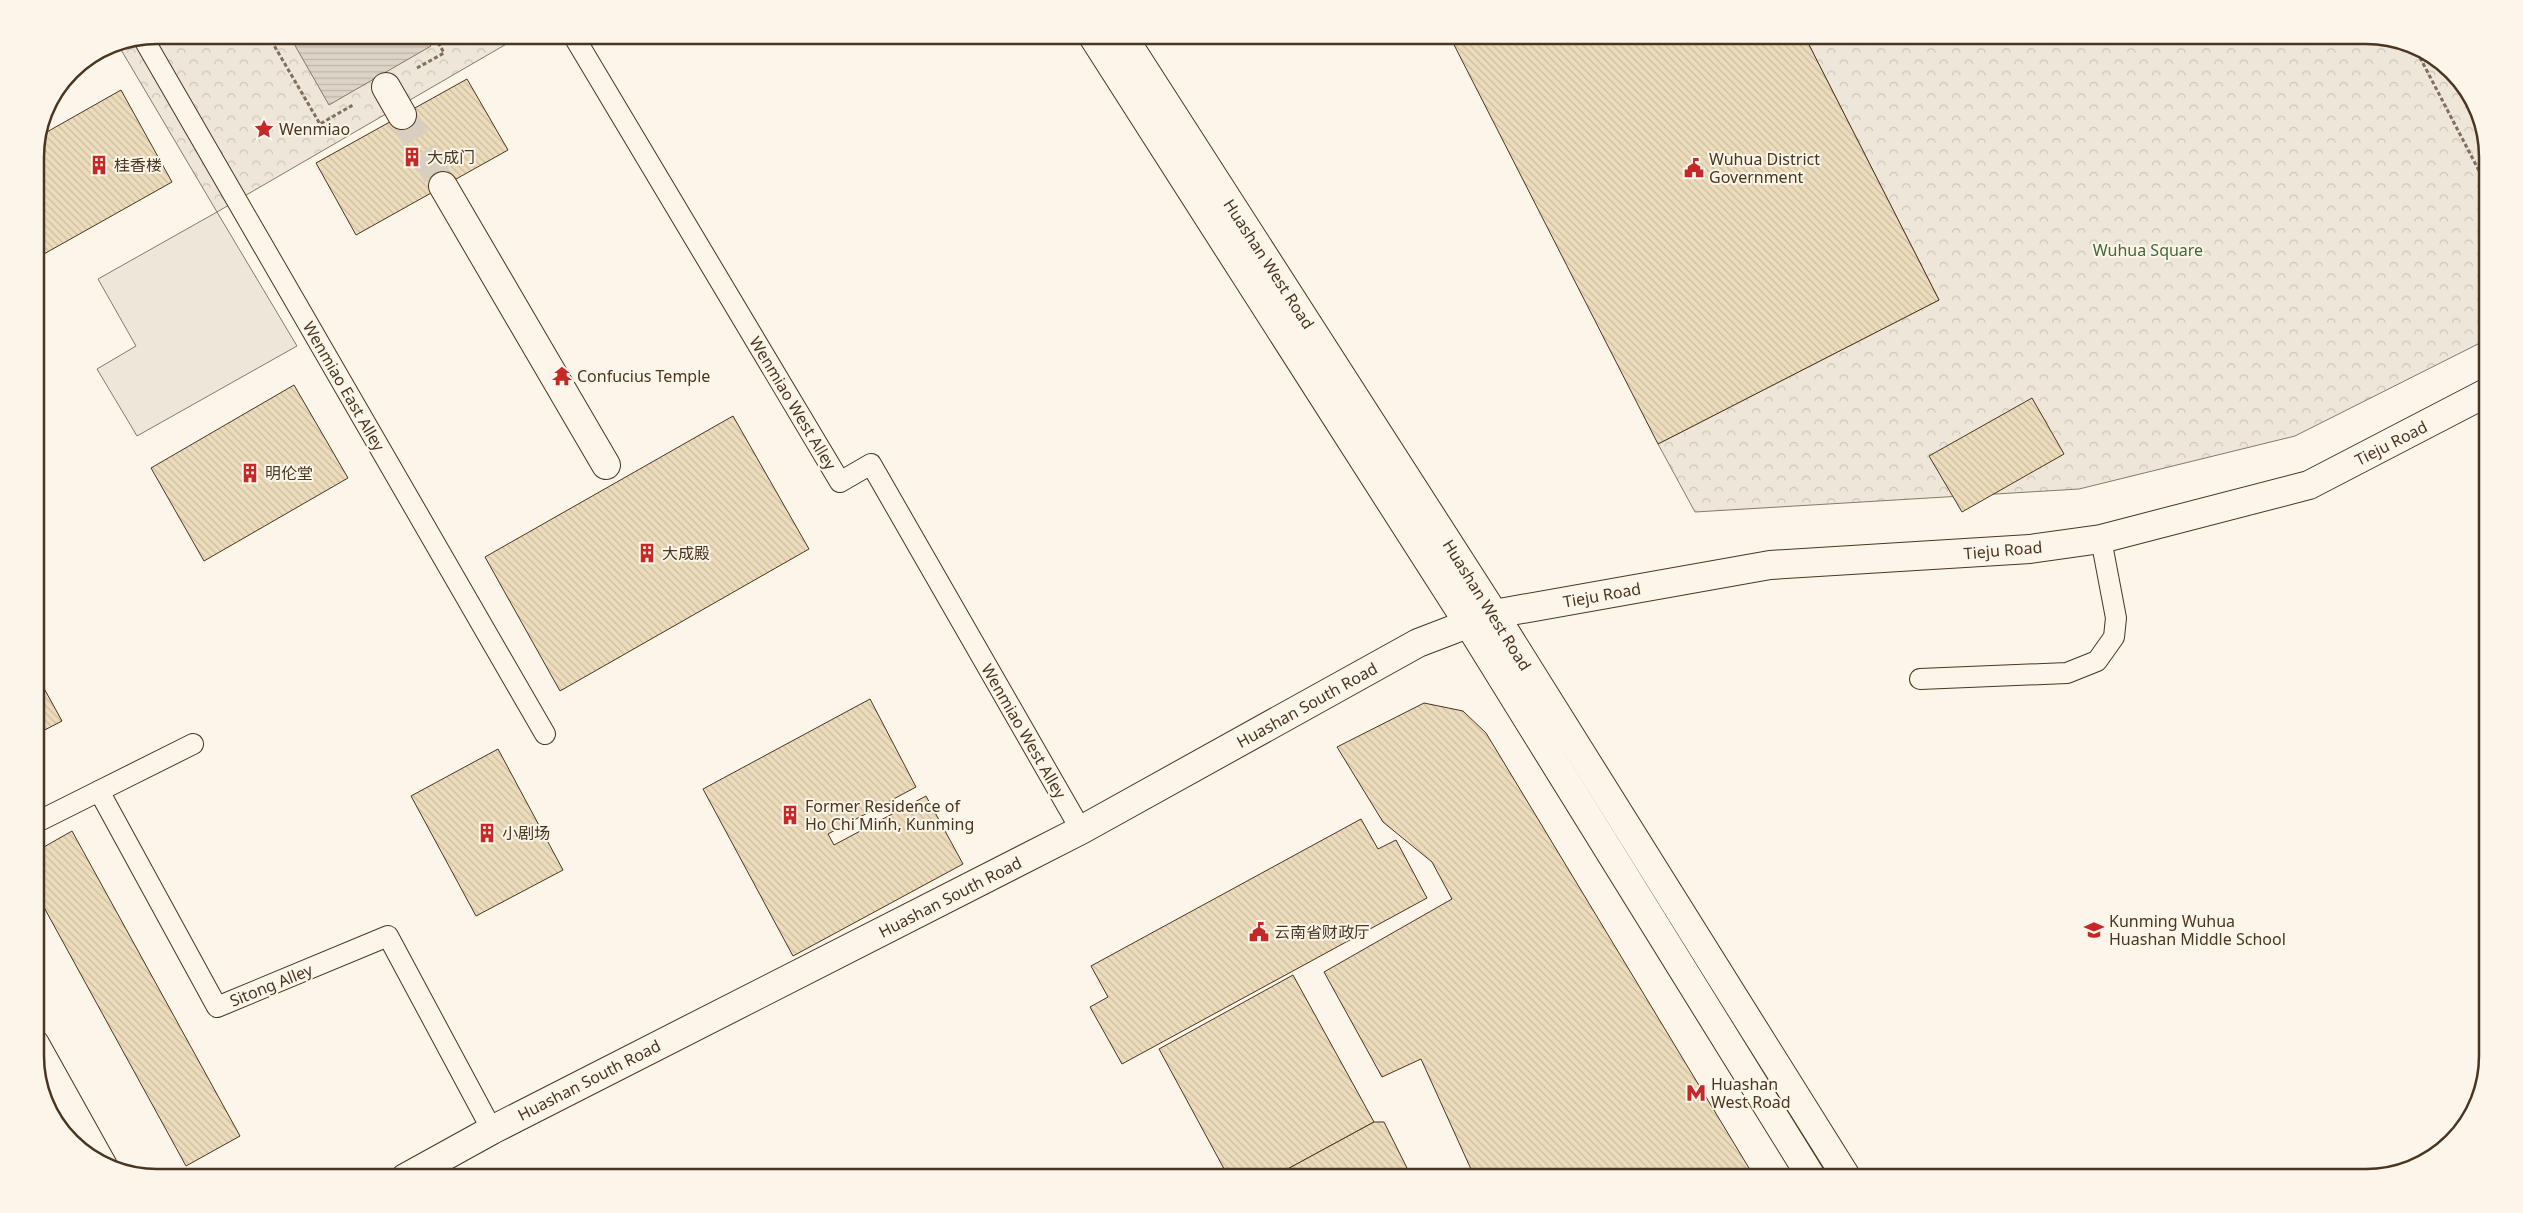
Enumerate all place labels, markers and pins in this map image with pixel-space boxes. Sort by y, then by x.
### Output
place icon: Wenmiao [253,118,275,140]
place label: Wenmiao [279,118,350,140]
building icon: 大成门 [401,146,423,168]
place label: 大成门 [427,146,475,168]
place label: Wuhua District Government [1709,148,1820,188]
building icon: 桂香楼 [88,154,110,176]
place label: 桂香楼 [114,154,162,176]
public building icon: Wuhua District Government [1683,157,1705,179]
temple icon: Confucius Temple [551,365,573,387]
place label: Confucius Temple [577,365,710,387]
building icon: 明伦堂 [239,462,261,484]
place label: 明伦堂 [265,462,313,484]
building icon: 大成殿 [636,542,658,564]
place label: 大成殿 [662,542,710,564]
place label: Former Residence of Ho Chi Minh, Kunming [805,795,974,835]
building icon: Former Residence of Ho Chi Minh, Kunming [779,804,801,826]
building icon: 小剧场 [476,822,498,844]
place label: 小剧场 [502,822,550,844]
place label: Kunming Wuhua Huashan Middle School [2109,910,2286,950]
school or university icon: Kunming Wuhua Huashan Middle School [2083,919,2105,941]
public building icon: 云南省财政厅 [1248,921,1270,943]
place label: 云南省财政厅 [1274,921,1370,943]
place label: Huashan West Road [1711,1073,1791,1113]
metro station icon: Huashan West Road [1685,1082,1707,1104]

